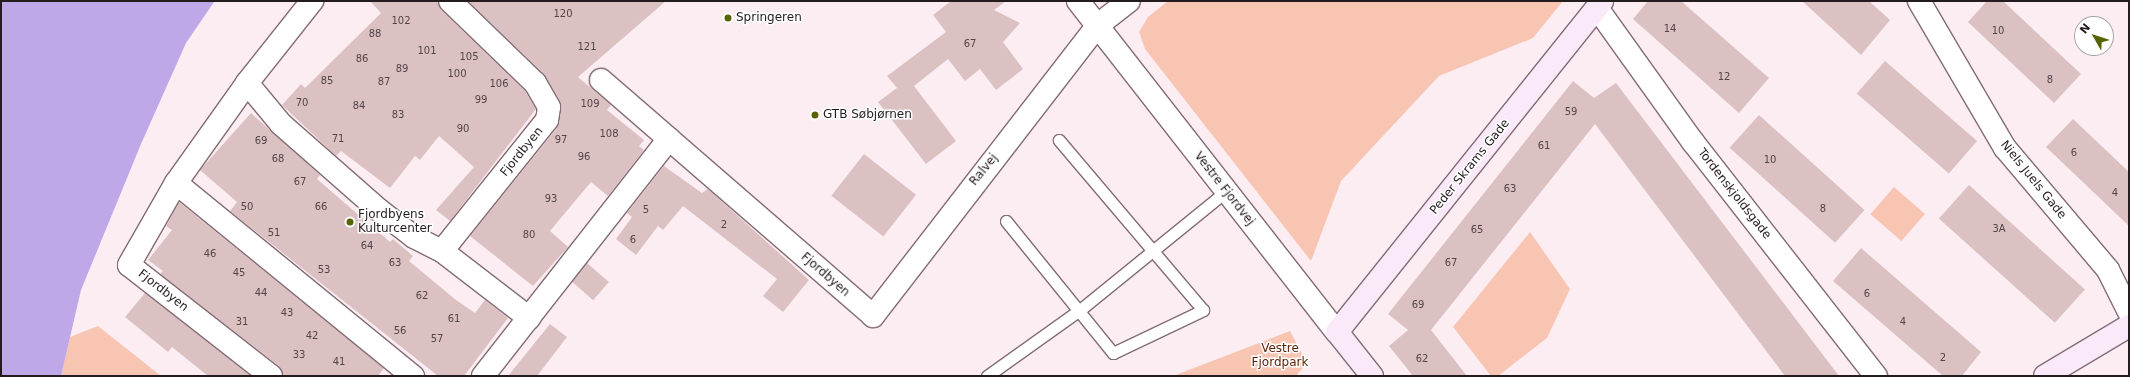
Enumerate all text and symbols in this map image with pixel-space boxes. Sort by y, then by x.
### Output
house number: 120 [553,8,573,20]
place label: Springeren [736,11,802,25]
marker: Springeren [723,13,733,23]
house number: 102 [391,15,411,27]
north arrow [2074,16,2114,56]
text: N [2077,21,2093,36]
house number: 14 [1664,23,1676,35]
house number: 10 [1992,25,2004,37]
house number: 88 [369,28,381,40]
house number: 67 [964,38,976,50]
house number: 121 [577,41,597,53]
house number: 101 [417,45,437,57]
house number: 105 [459,51,479,63]
house number: 86 [356,53,368,65]
house number: 89 [396,63,408,75]
house number: 100 [447,68,467,80]
house number: 12 [1718,71,1730,83]
house number: 8 [2047,74,2053,86]
house number: 85 [321,75,333,87]
house number: 87 [378,76,390,88]
house number: 106 [489,78,509,90]
house number: 99 [475,94,487,106]
house number: 70 [296,97,308,109]
house number: 109 [580,98,600,110]
house number: 84 [353,100,365,112]
house number: 59 [1565,106,1577,118]
place label: GTB Søbjørnen [823,108,912,122]
house number: 83 [392,109,404,121]
marker: GTB Søbjørnen [810,110,820,120]
street label: Peder Skrams Gade [1427,117,1513,217]
house number: 90 [457,123,469,135]
street label: Fjordbyen [498,124,546,180]
house number: 108 [599,128,619,140]
house number: 71 [332,133,344,145]
house number: 97 [555,134,567,146]
house number: 69 [255,135,267,147]
street label: Niels Juels Gade [1997,138,2069,222]
house number: 61 [1538,140,1550,152]
street label: Tordenskjoldsgade [1694,146,1774,242]
house number: 6 [2071,147,2077,159]
street label: Vestre Fjordvej [1191,149,1257,229]
house number: 96 [578,151,590,163]
street label: Ralvej [967,151,1001,189]
house number: 68 [272,153,284,165]
house number: 10 [1764,154,1776,166]
house number: 67 [294,176,306,188]
house number: 63 [1504,183,1516,195]
house number: 4 [2112,187,2118,199]
house number: 93 [545,193,557,205]
house number: 50 [241,201,253,213]
house number: 66 [315,201,327,213]
house number: 8 [1820,203,1826,215]
house number: 5 [643,204,649,216]
place label: Fjordbyens Kulturcenter [358,208,432,236]
marker: Fjordbyens Kulturcenter [345,217,355,227]
house number: 2 [721,219,727,231]
house number: 3A [1992,223,2006,235]
house number: 65 [1471,224,1483,236]
house number: 51 [268,227,280,239]
house number: 80 [523,229,535,241]
house number: 6 [630,234,636,246]
house number: 64 [361,240,373,252]
house number: 46 [204,248,216,260]
street label: Fjordbyen [798,250,852,300]
house number: 63 [389,257,401,269]
house number: 67 [1445,257,1457,269]
house number: 53 [318,264,330,276]
street label: Fjordbyen [135,267,191,315]
house number: 45 [233,267,245,279]
house number: 44 [255,287,267,299]
house number: 6 [1864,288,1870,300]
house number: 62 [416,290,428,302]
house number: 69 [1412,299,1424,311]
house number: 43 [281,307,293,319]
house number: 61 [448,313,460,325]
house number: 31 [236,316,248,328]
house number: 4 [1900,316,1906,328]
house number: 56 [394,325,406,337]
house number: 42 [306,330,318,342]
house number: 57 [431,333,443,345]
park label: Vestre Fjordpark [1252,342,1308,370]
house number: 33 [293,349,305,361]
house number: 2 [1940,352,1946,364]
house number: 62 [1416,353,1428,365]
house number: 41 [333,356,345,368]

